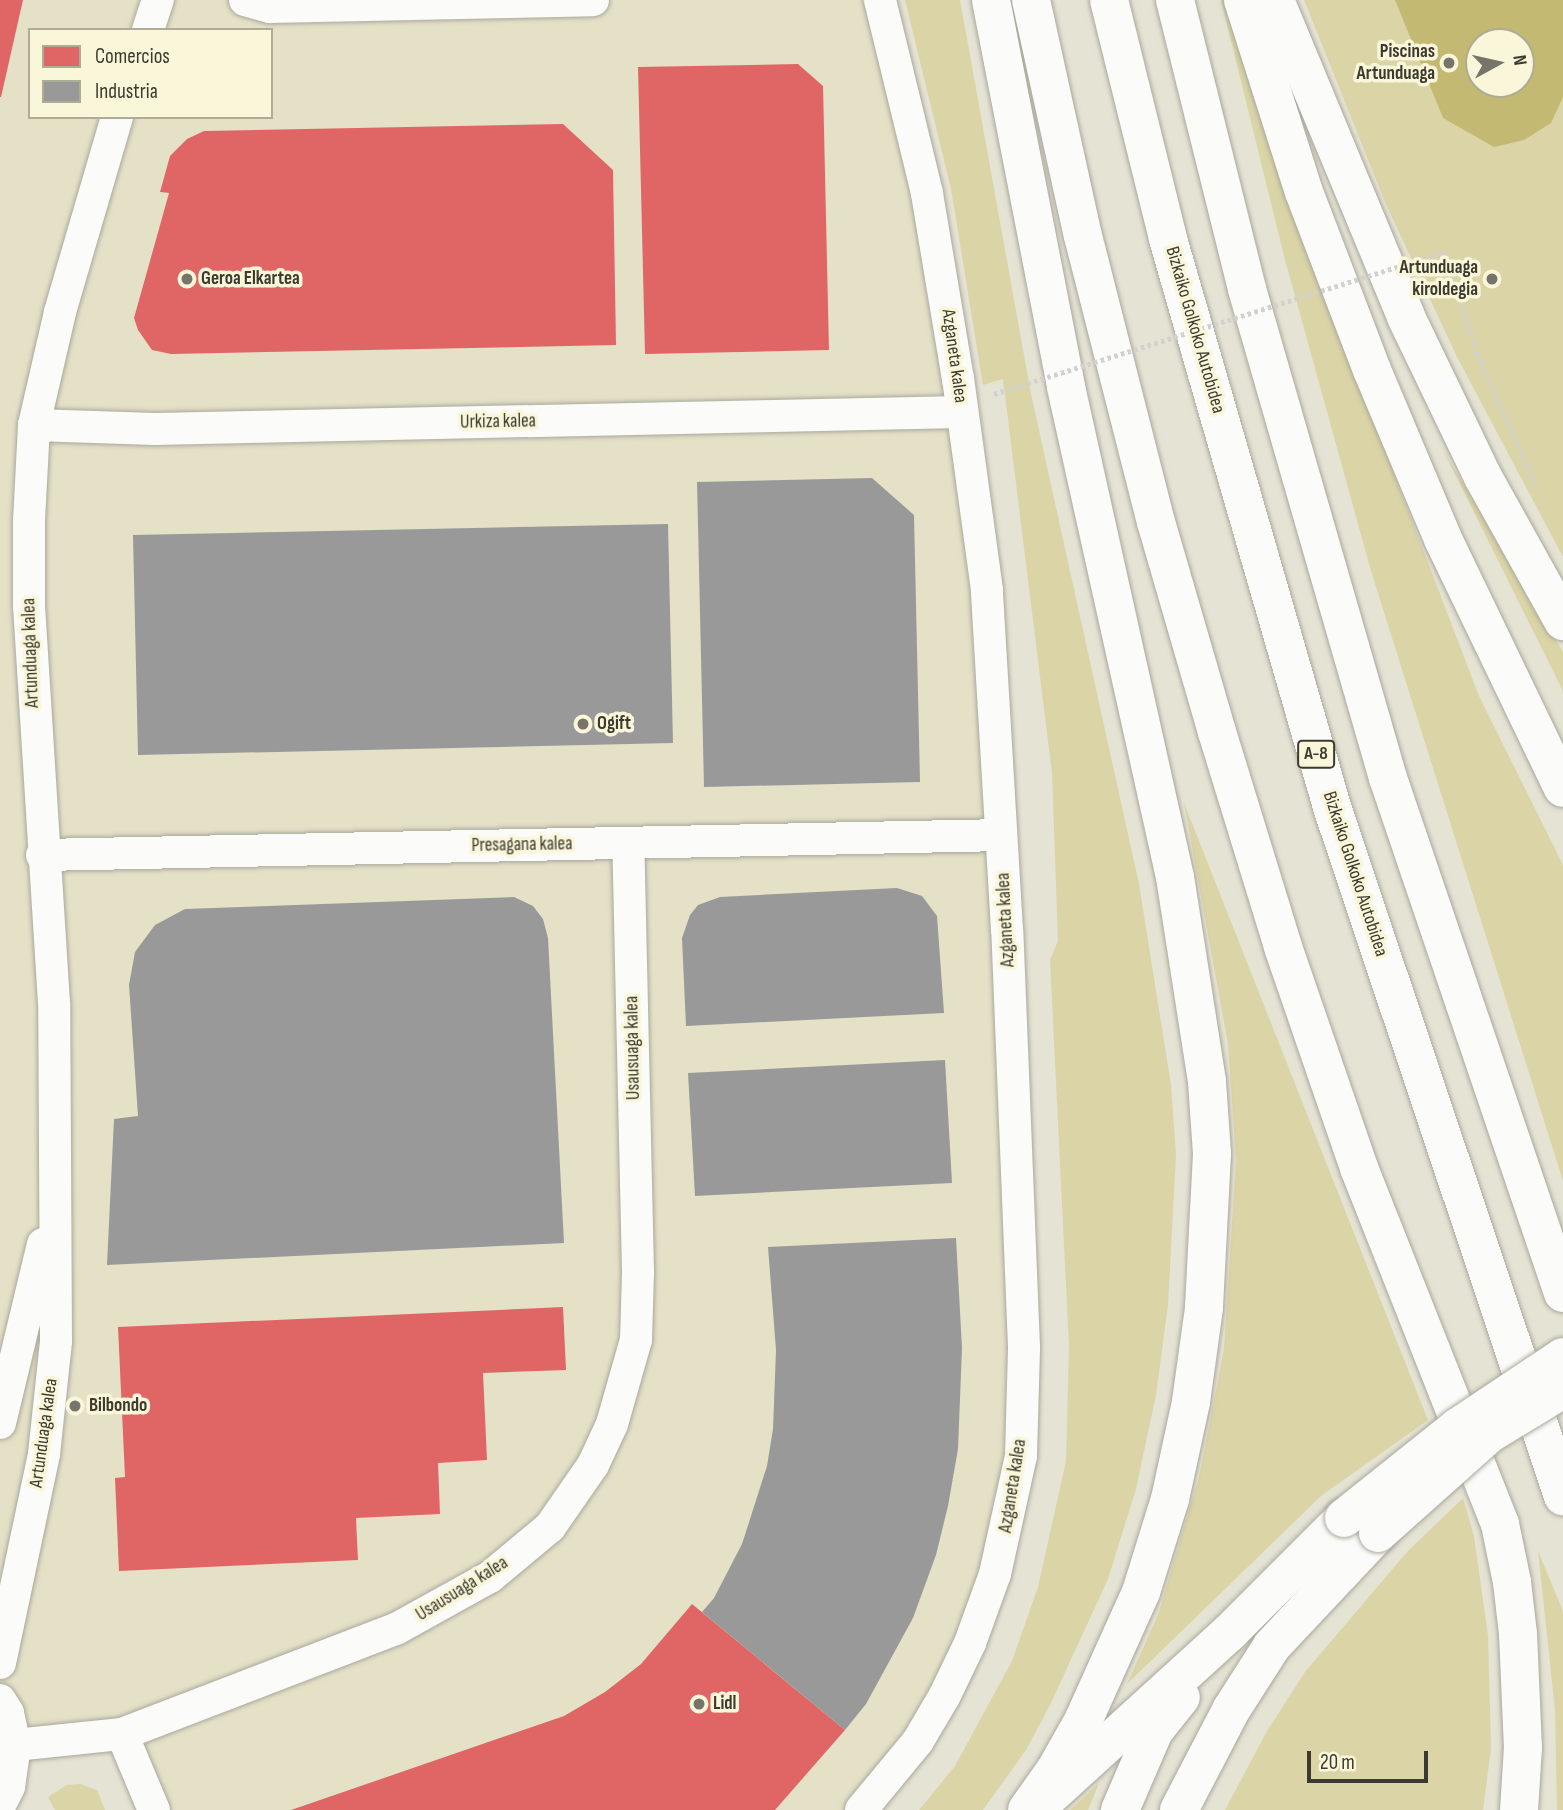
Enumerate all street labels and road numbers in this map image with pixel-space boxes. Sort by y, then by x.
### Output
street label: Bizkaiko Golkoko Autobidea [1160,244,1230,416]
street label: Azganeta kalea [936,308,972,404]
street label: Urkiza kalea [460,410,536,434]
street label: Artunduaga kalea [18,598,44,708]
road number: A-8 [1297,740,1335,768]
street label: Bizkaiko Golkoko Autobidea [1318,789,1392,959]
street label: Presagana kalea [471,833,573,857]
street label: Azganeta kalea [992,872,1020,968]
street label: Usausuaga kalea [621,996,645,1100]
street label: Artunduaga kalea [25,1377,63,1489]
street label: Azganeta kalea [994,1438,1032,1534]
street label: Usausuaga kalea [412,1552,512,1626]

